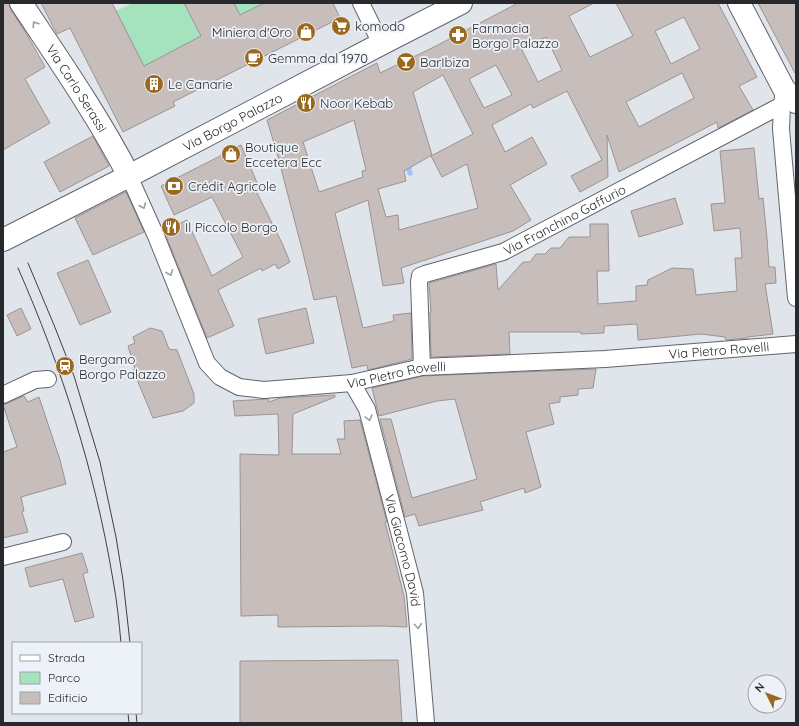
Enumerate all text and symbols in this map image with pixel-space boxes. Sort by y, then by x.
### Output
supermarket icon: komodo [330,15,352,37]
place label: komodo [355,18,405,34]
place label: Farmacia Borgo Palazzo [472,20,559,51]
one-way arrow [33,21,40,28]
shop icon: Miniera d'Oro [295,21,317,43]
place label: Miniera d'Oro [212,24,292,40]
pharmacy icon: Farmacia Borgo Palazzo [447,24,469,46]
street label: Via Carlo Serassi [43,41,111,135]
cafe icon: Gemma dal 1970 [243,47,265,69]
place label: Gemma dal 1970 [268,50,368,66]
bar icon: BarIbiza [395,51,417,73]
place label: BarIbiza [420,54,469,70]
building icon: Le Canarie [143,73,165,95]
place label: Le Canarie [168,76,233,92]
street label: Via Borgo Palazzo [180,89,285,154]
restaurant icon: Noor Kebab [295,92,317,114]
place label: Noor Kebab [320,95,393,111]
place label: Boutique Eccetera Ecc [245,139,322,170]
shop icon: Boutique Eccetera Ecc [220,143,242,165]
bank icon: Crédit Agricole [163,175,185,197]
place label: Crédit Agricole [188,178,276,194]
street label: Via Franchino Gaffurio [501,181,628,258]
one-way arrow [138,202,146,210]
restaurant icon: Il Piccolo Borgo [160,216,182,238]
place label: Il Piccolo Borgo [185,219,278,235]
one-way arrow [166,269,174,276]
street label: Via Pietro Rovelli [668,338,770,362]
place label: Bergamo Borgo Palazzo [79,351,166,382]
station icon: Bergamo Borgo Palazzo [54,355,76,377]
street label: Via Pietro Rovelli [346,358,446,391]
one-way arrow [364,414,373,421]
street label: Via Giacomo David [382,493,424,607]
one-way arrow [413,623,422,629]
legend [12,642,142,714]
text: Strada [48,650,85,665]
text: Parco [48,670,80,685]
north arrow [747,674,787,714]
text: N [752,680,767,695]
text: Edificio [48,690,88,705]

